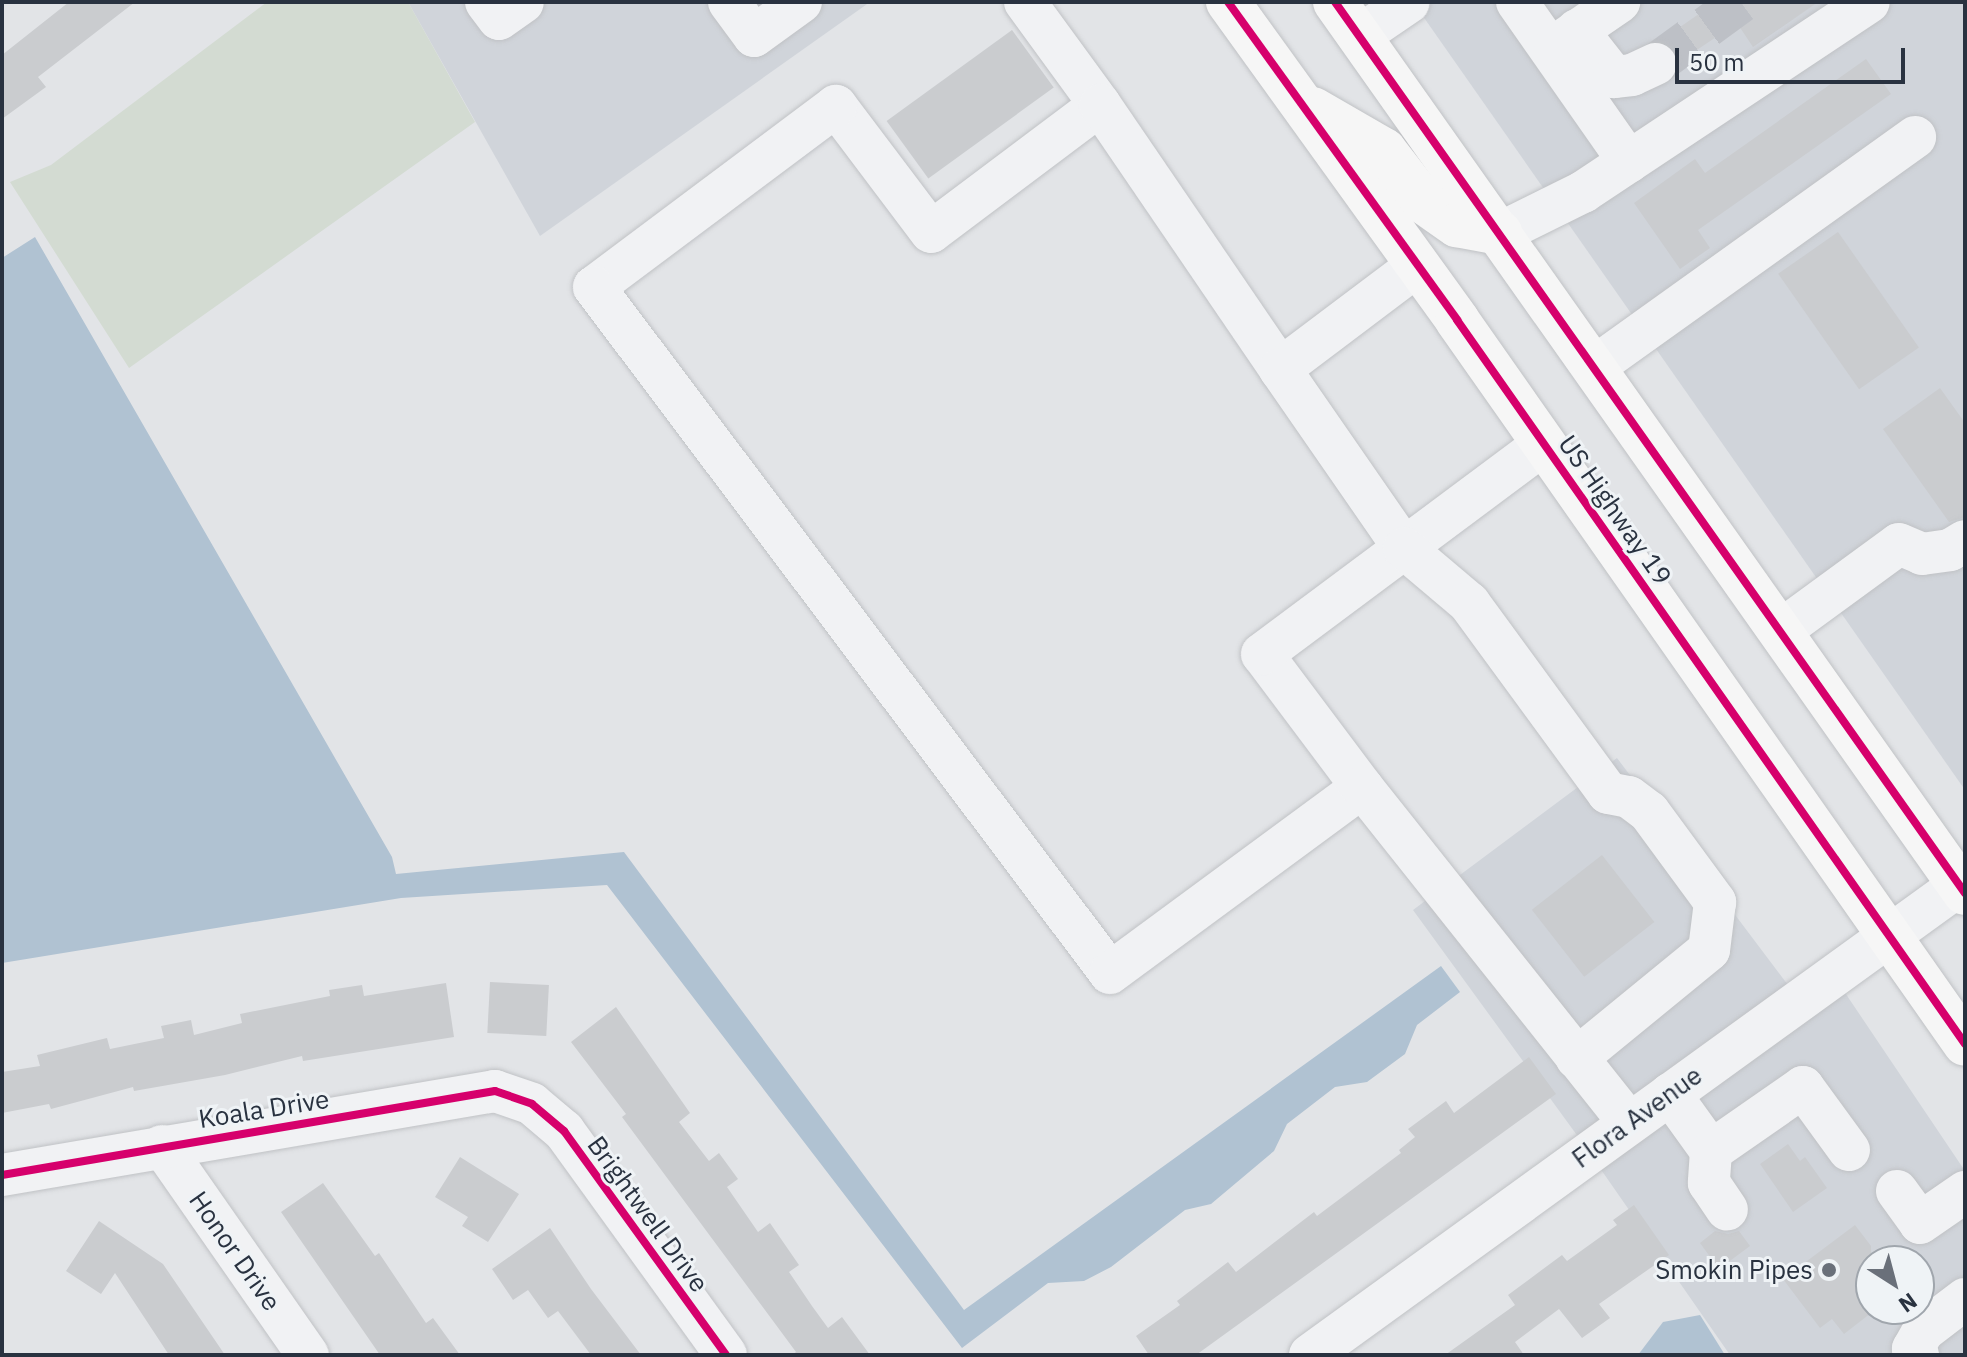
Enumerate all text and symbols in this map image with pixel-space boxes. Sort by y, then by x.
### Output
scale bar [1679,32,1909,82]
text: 50 m [1689,46,1744,78]
street label: US Highway 19 [1552,429,1678,591]
street label: Flora Avenue [1566,1060,1708,1174]
street label: Koala Drive [197,1083,331,1135]
street label: Brightwell Drive [581,1130,715,1298]
street label: Honor Drive [183,1185,287,1317]
north arrow [1855,1245,1935,1325]
place label: Smokin Pipes [1655,1254,1813,1286]
marker: Smokin Pipes [1820,1261,1838,1279]
text: N [1893,1287,1923,1320]

